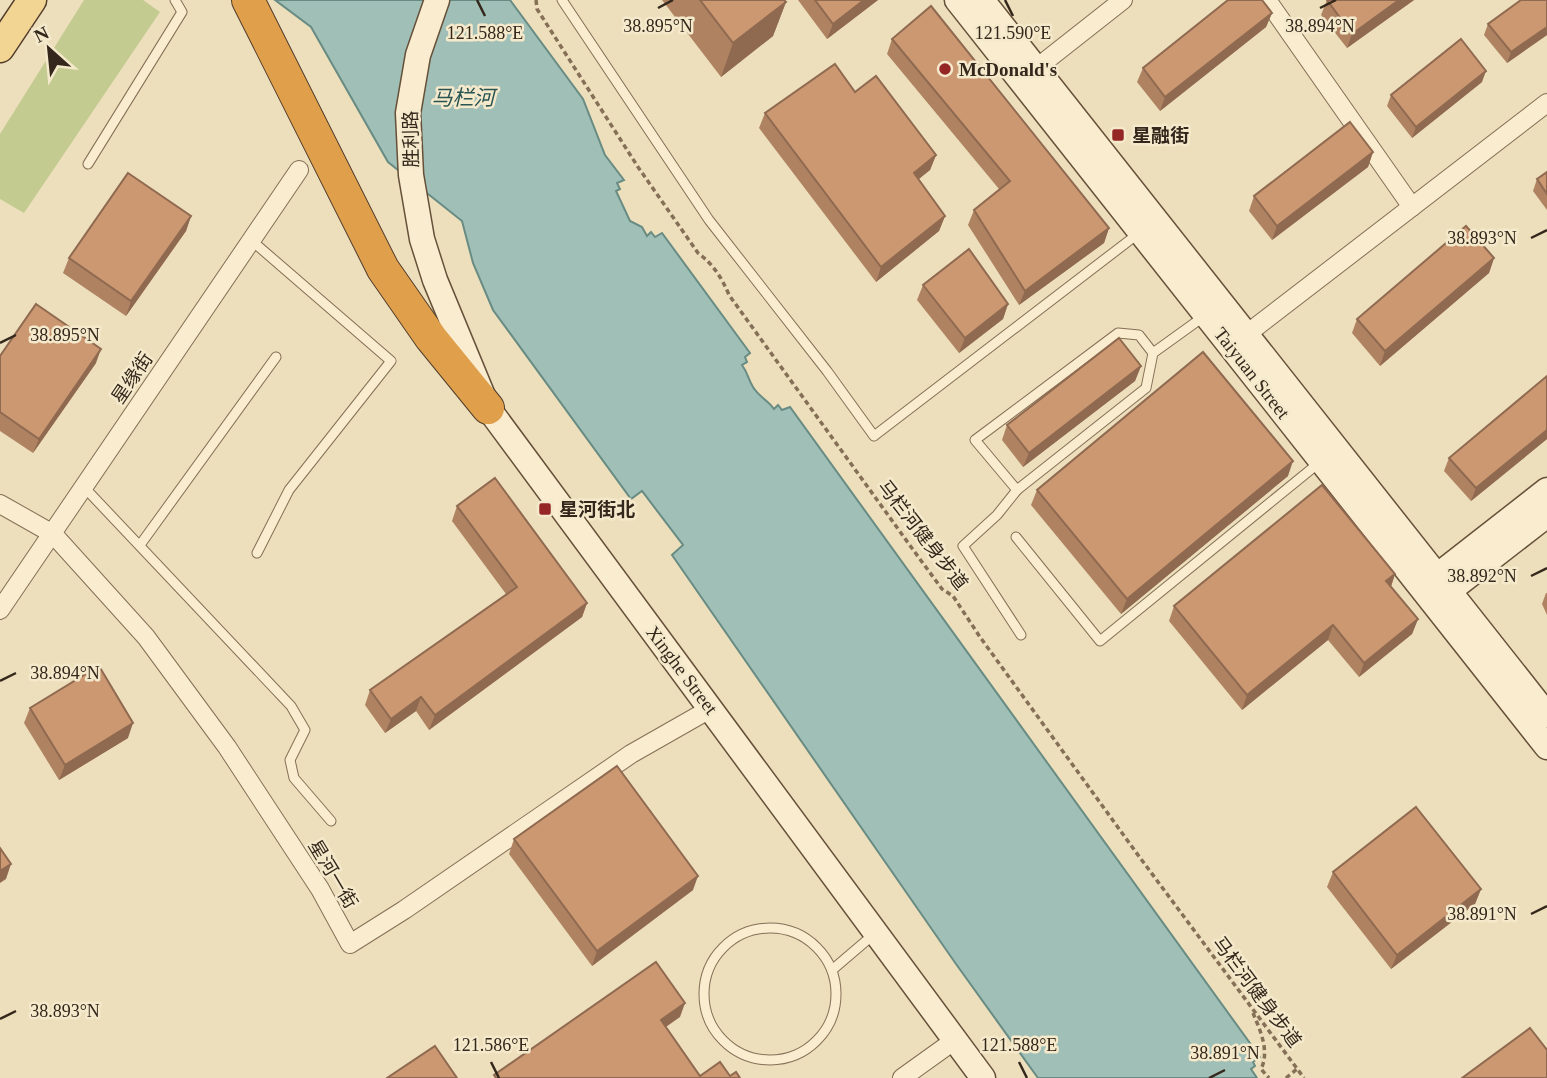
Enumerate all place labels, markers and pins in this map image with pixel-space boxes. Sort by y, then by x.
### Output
place label: McDonald's [959,59,1057,80]
marker: McDonald's [937,61,953,77]
place label: 星融街 [1132,125,1189,146]
marker: 星融街 [1110,127,1126,143]
place label: 星河街北 [559,499,635,520]
marker: 星河街北 [537,501,553,517]

